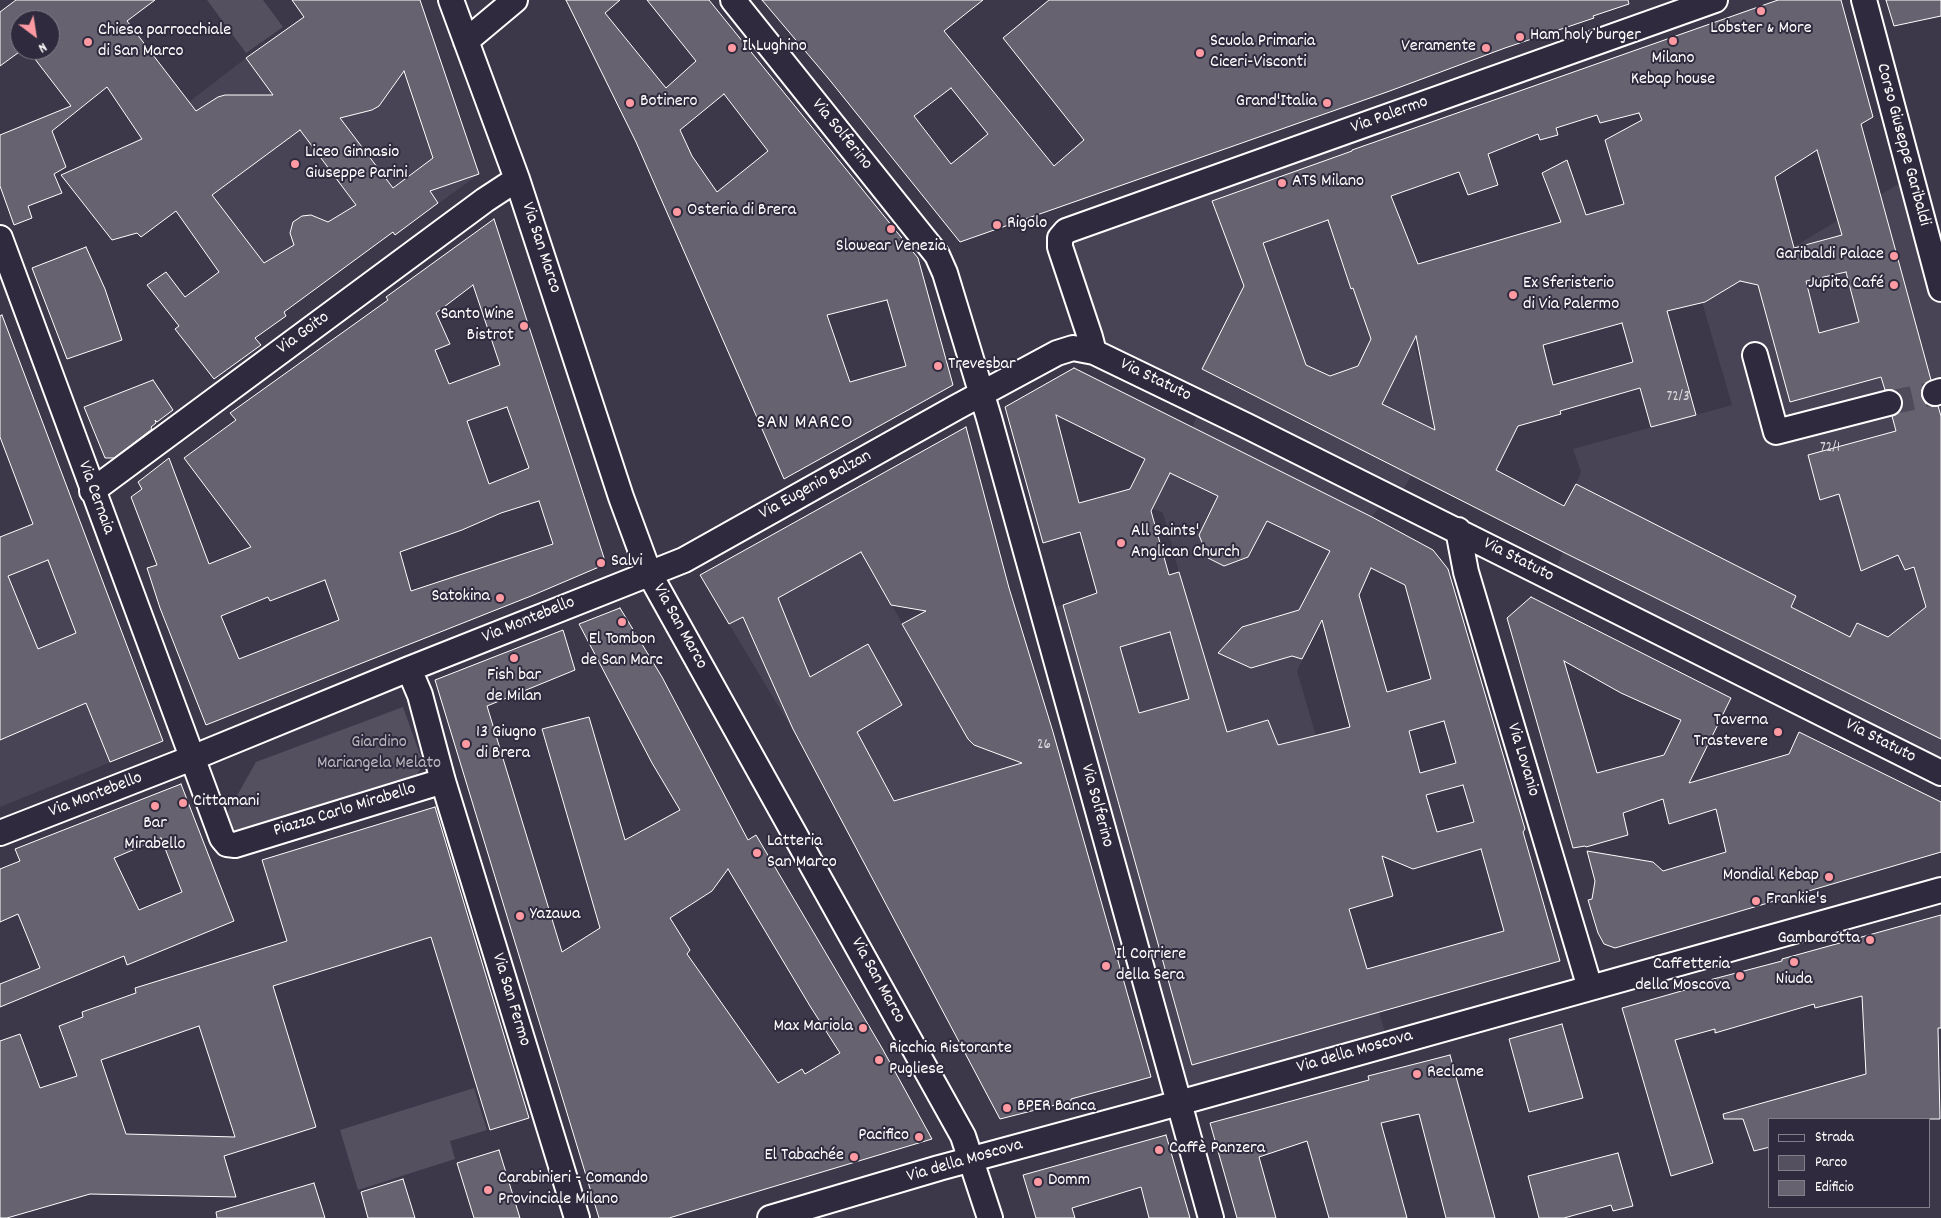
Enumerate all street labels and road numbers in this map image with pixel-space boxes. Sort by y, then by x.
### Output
street label: Corso Giuseppe Garibaldi [1870,61,1934,229]
street label: Via Palermo [1349,92,1431,140]
street label: Via Solferino [806,95,876,175]
street label: Via San Marco [515,200,565,296]
street label: Via Goito [274,308,334,360]
street label: Via Statuto [1116,355,1194,407]
street label: Via Eugenio Balzan [756,446,876,526]
street label: Via Cernaia [72,458,118,538]
street label: Via Statuto [1479,534,1557,588]
street label: Via San Marco [647,581,711,673]
street label: Via Montebello [479,593,579,649]
street label: Via Statuto [1841,715,1919,769]
street label: Via Lovanio [1501,721,1543,799]
street label: Via Solferino [1075,762,1117,850]
street label: Via Montebello [46,768,146,824]
street label: Piazza Carlo Mirabello [271,779,419,843]
street label: Via San Marco [845,935,909,1027]
street label: Via San Fermo [486,951,534,1049]
street label: Via della Moscova [1295,1026,1415,1080]
street label: Via della Moscova [905,1135,1025,1189]

